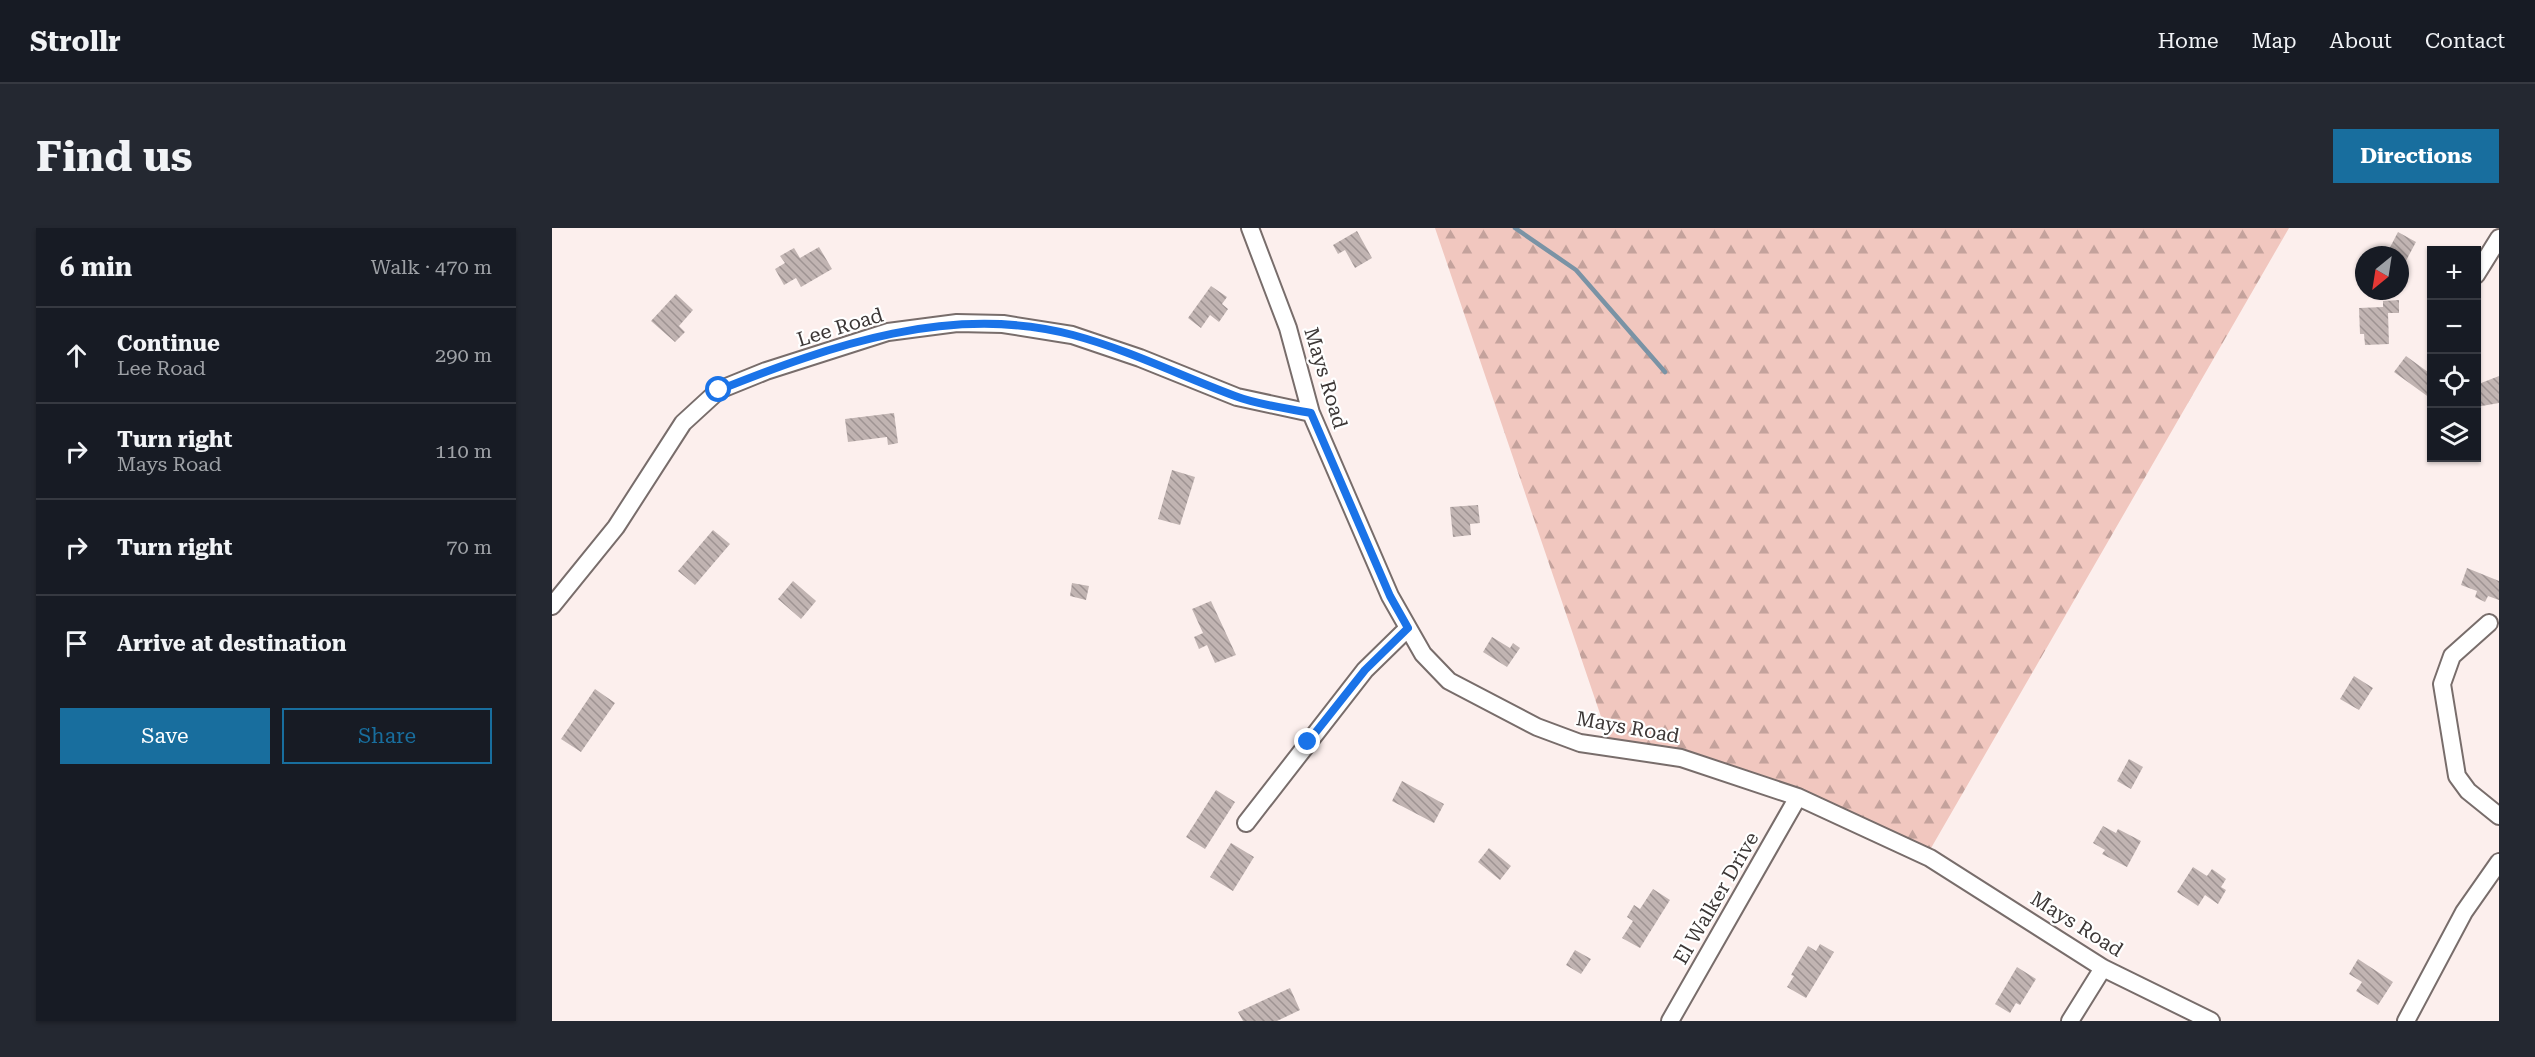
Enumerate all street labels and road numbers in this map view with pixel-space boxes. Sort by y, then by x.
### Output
street label: Lee Road [794,303,886,351]
street label: Mays Road [1299,325,1353,432]
street label: Mays Road [1574,706,1682,748]
street label: El Walker Drive [1668,827,1764,969]
street label: Mays Road [2026,886,2128,962]

